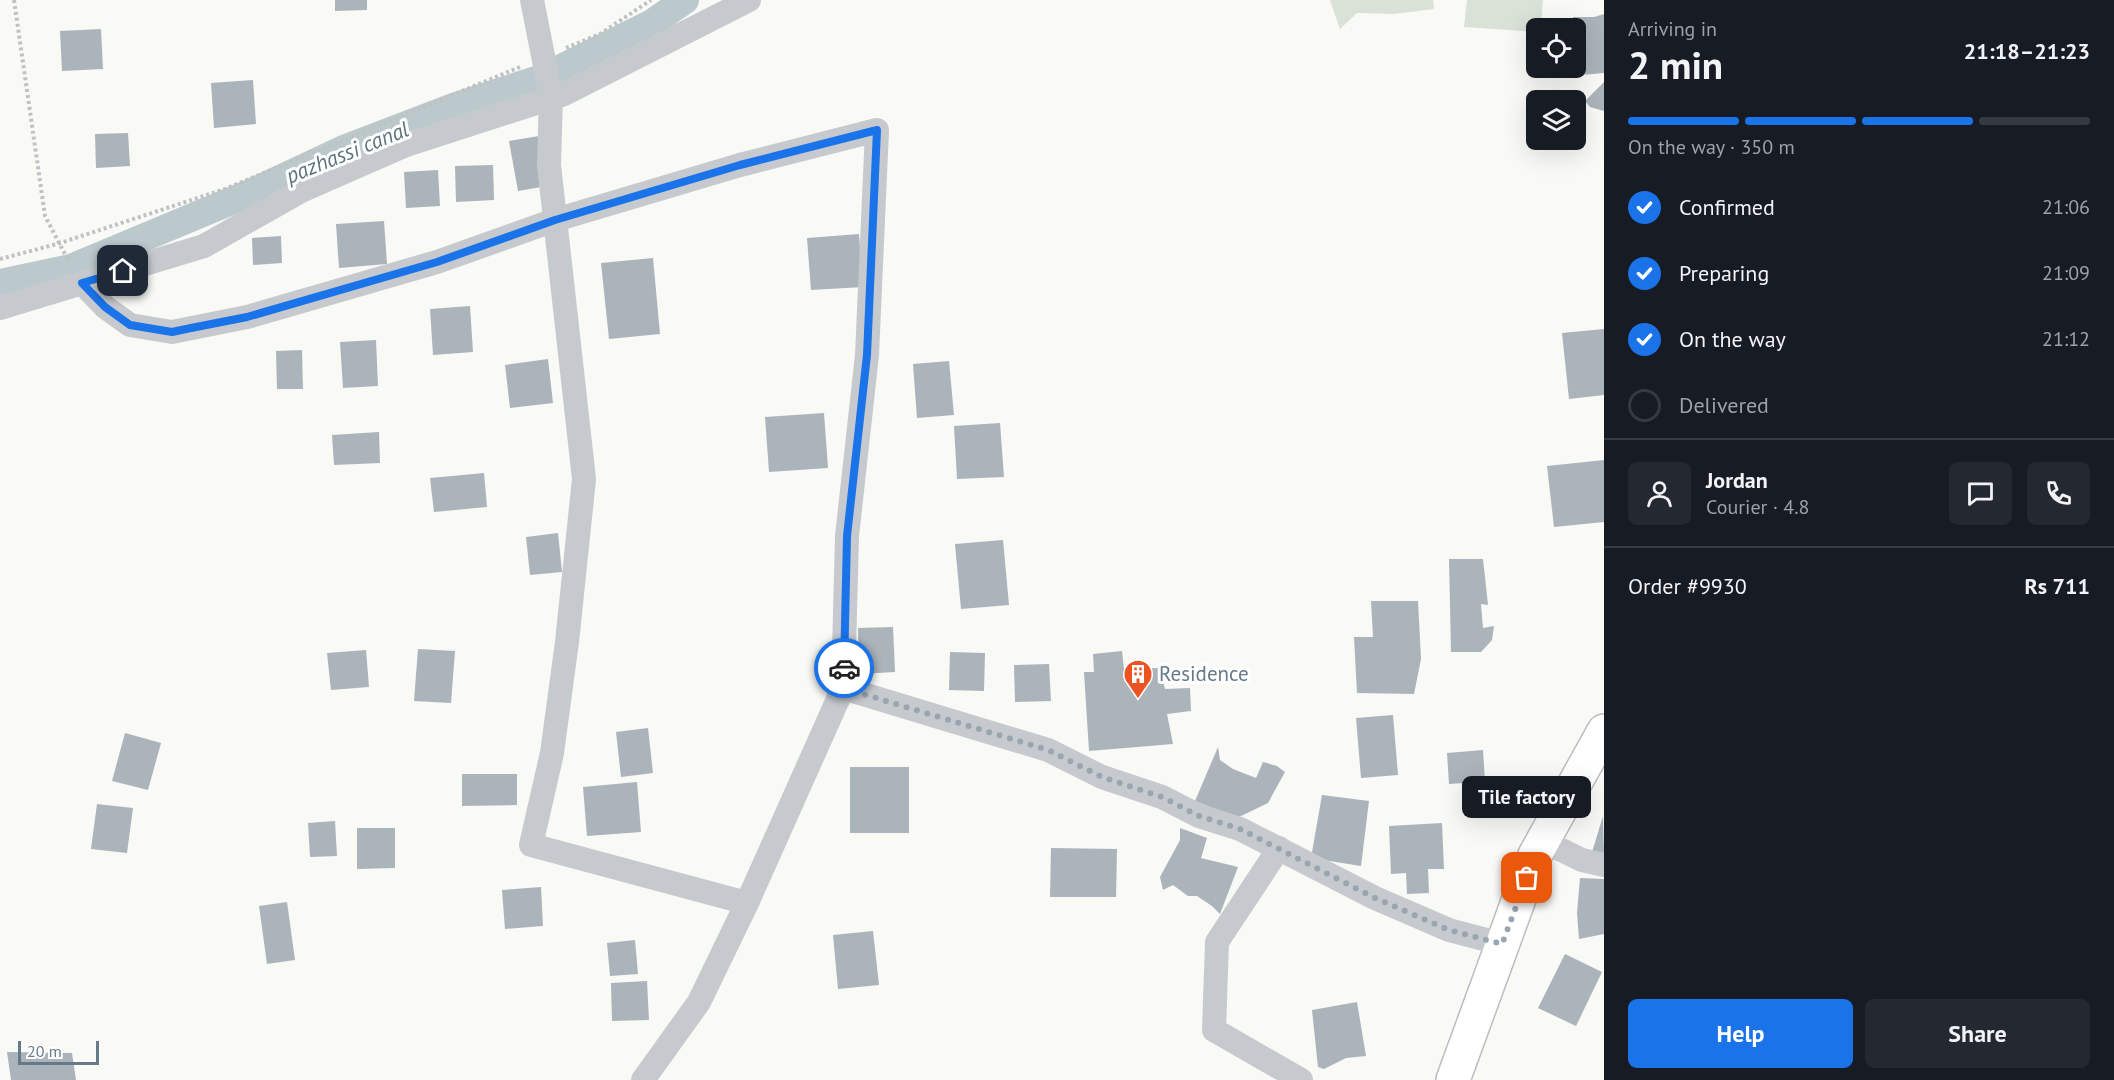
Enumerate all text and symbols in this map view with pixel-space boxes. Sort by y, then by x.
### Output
text: Arriving in [1628,16,1717,42]
map controls [1526,18,1586,150]
button: locate [1526,18,1586,78]
text: 21:18–21:23 [1964,37,2090,65]
text: 2 min [1628,39,1723,90]
button: layers [1526,90,1586,150]
water label: pazhassi canal [280,115,413,190]
text: On the way · 350 m [1628,134,1795,160]
icon: check [1628,191,1661,224]
text: Confirmed [1679,193,1775,221]
text: 21:06 [2042,194,2090,220]
pin [97,245,148,296]
icon: home [106,254,139,287]
icon: check [1628,257,1661,290]
text: Preparing [1679,259,1769,287]
text: 21:09 [2042,260,2090,286]
icon: check [1628,323,1661,356]
text: On the way [1679,325,1786,353]
text: 21:12 [2042,326,2090,352]
text: Delivered [1679,391,1769,419]
button: person [1628,462,1691,525]
button: chat [1949,462,2012,525]
button: phone [2027,462,2090,525]
text: Jordan [1706,466,1768,494]
text: Courier · 4.8 [1706,494,1809,520]
text: Order #9930 [1628,572,1747,600]
text: Rs 711 [2024,572,2090,600]
courier [814,638,874,698]
icon: car [828,652,861,685]
building icon: Residence [1122,658,1154,700]
place label: Residence [1159,660,1249,687]
callout: Tile factory [1462,776,1592,818]
text: Tile factory [1478,784,1575,810]
pin [1501,852,1552,903]
icon: bag [1510,861,1543,894]
button: Help [1628,999,1853,1068]
button: Share [1865,999,2090,1068]
scale bar [18,1038,99,1066]
text: 20 m [27,1041,62,1061]

